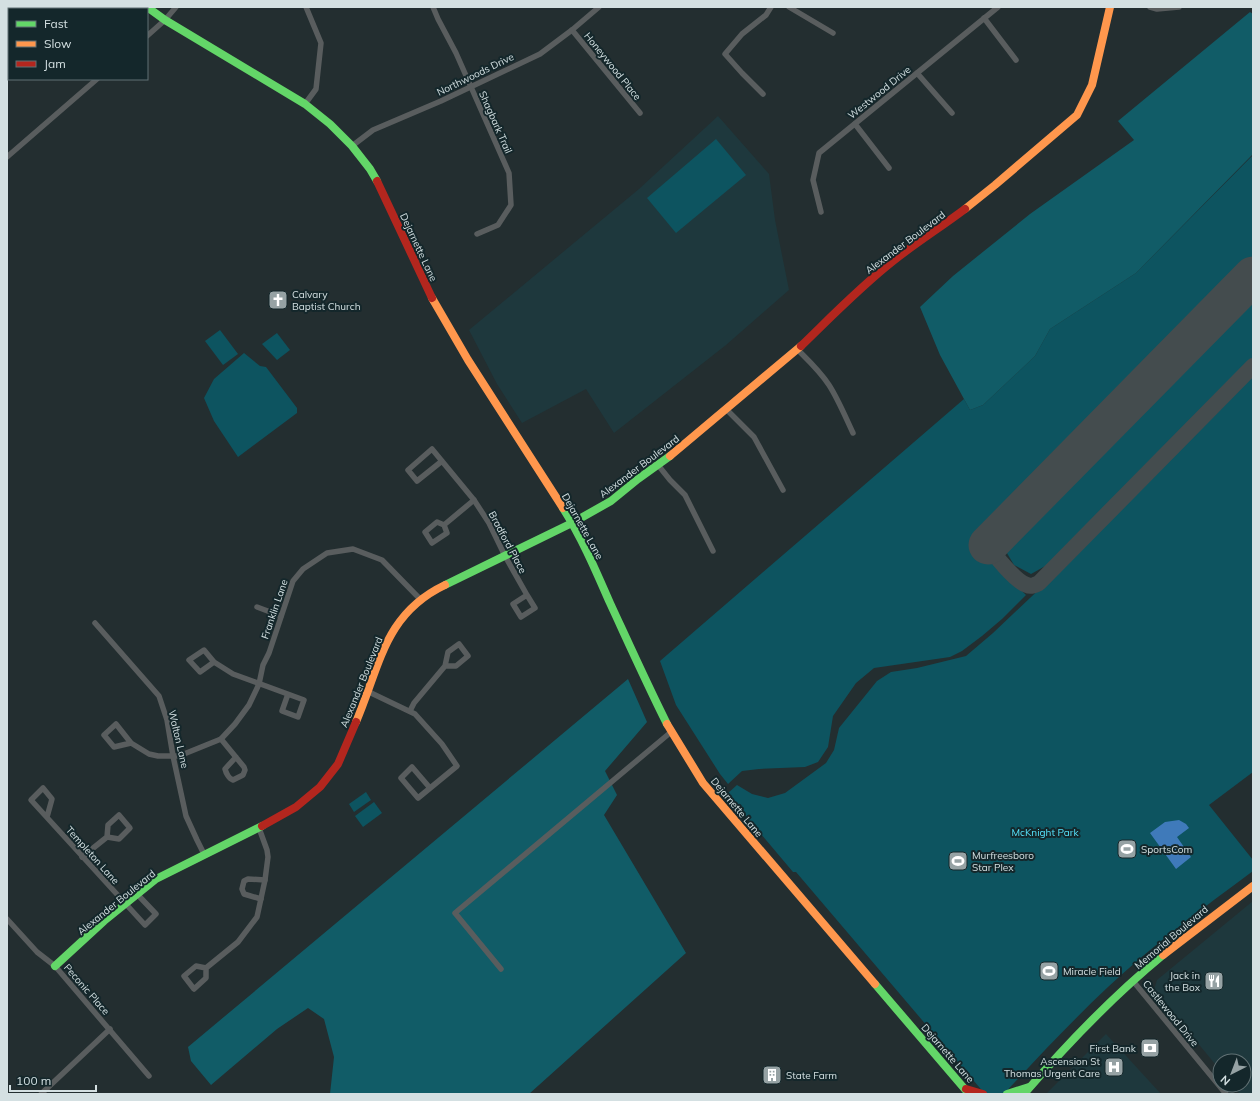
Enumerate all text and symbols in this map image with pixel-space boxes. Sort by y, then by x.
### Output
legend [8,8,148,80]
text: Fast [44,16,68,31]
street label: Honeywood Place [581,30,644,103]
text: Slow [44,36,72,51]
street label: Northwoods Drive [435,50,516,99]
text: Jam [44,56,66,71]
street label: Westwood Drive [845,63,913,122]
street label: Shagbark Trail [476,89,515,156]
street label: Alexander Boulevard [863,208,948,277]
street label: Dejarnette Lane [397,211,440,283]
place label: Calvary Baptist Church [292,288,361,313]
church icon: Calvary Baptist Church [267,289,289,311]
street label: Alexander Boulevard [597,432,682,501]
street label: Dejarnette Lane [559,491,606,562]
street label: Bradford Place [486,509,529,576]
street label: Franklin Lane [258,578,291,641]
street label: Alexander Boulevard [337,635,386,729]
street label: Walton Lane [166,709,192,769]
street label: Dejarnette Lane [708,775,765,840]
street label: Templeton Lane [63,824,122,887]
park label: McKnight Park [1011,826,1079,839]
sports icon: SportsCom [1116,838,1138,860]
place label: SportsCom [1141,843,1192,856]
place label: Murfreesboro Star Plex [972,849,1034,874]
sports icon: Murfreesboro Star Plex [947,850,969,872]
street label: Alexander Boulevard [75,867,158,938]
street label: Memorial Boulevard [1132,903,1211,972]
sports icon: Miracle Field [1038,960,1060,982]
street label: Peconic Place [61,961,112,1017]
place label: Miracle Field [1063,965,1121,978]
place label: Jack in the Box [1165,969,1201,994]
restaurant icon: Jack in the Box [1203,970,1225,992]
street label: Castlewood Drive [1140,977,1201,1049]
street label: Dejarnette Lane [918,1021,977,1085]
bank icon: First Bank [1139,1037,1161,1059]
place label: First Bank [1090,1042,1137,1055]
north arrow [1212,1053,1252,1093]
place label: Ascension St Thomas Urgent Care [1004,1055,1100,1080]
hospital icon: Ascension St Thomas Urgent Care [1103,1056,1125,1078]
building icon: State Farm [761,1064,783,1086]
scale bar [10,1067,96,1093]
place label: State Farm [786,1069,837,1082]
text: N [1218,1072,1233,1088]
text: 100 m [16,1073,51,1088]

